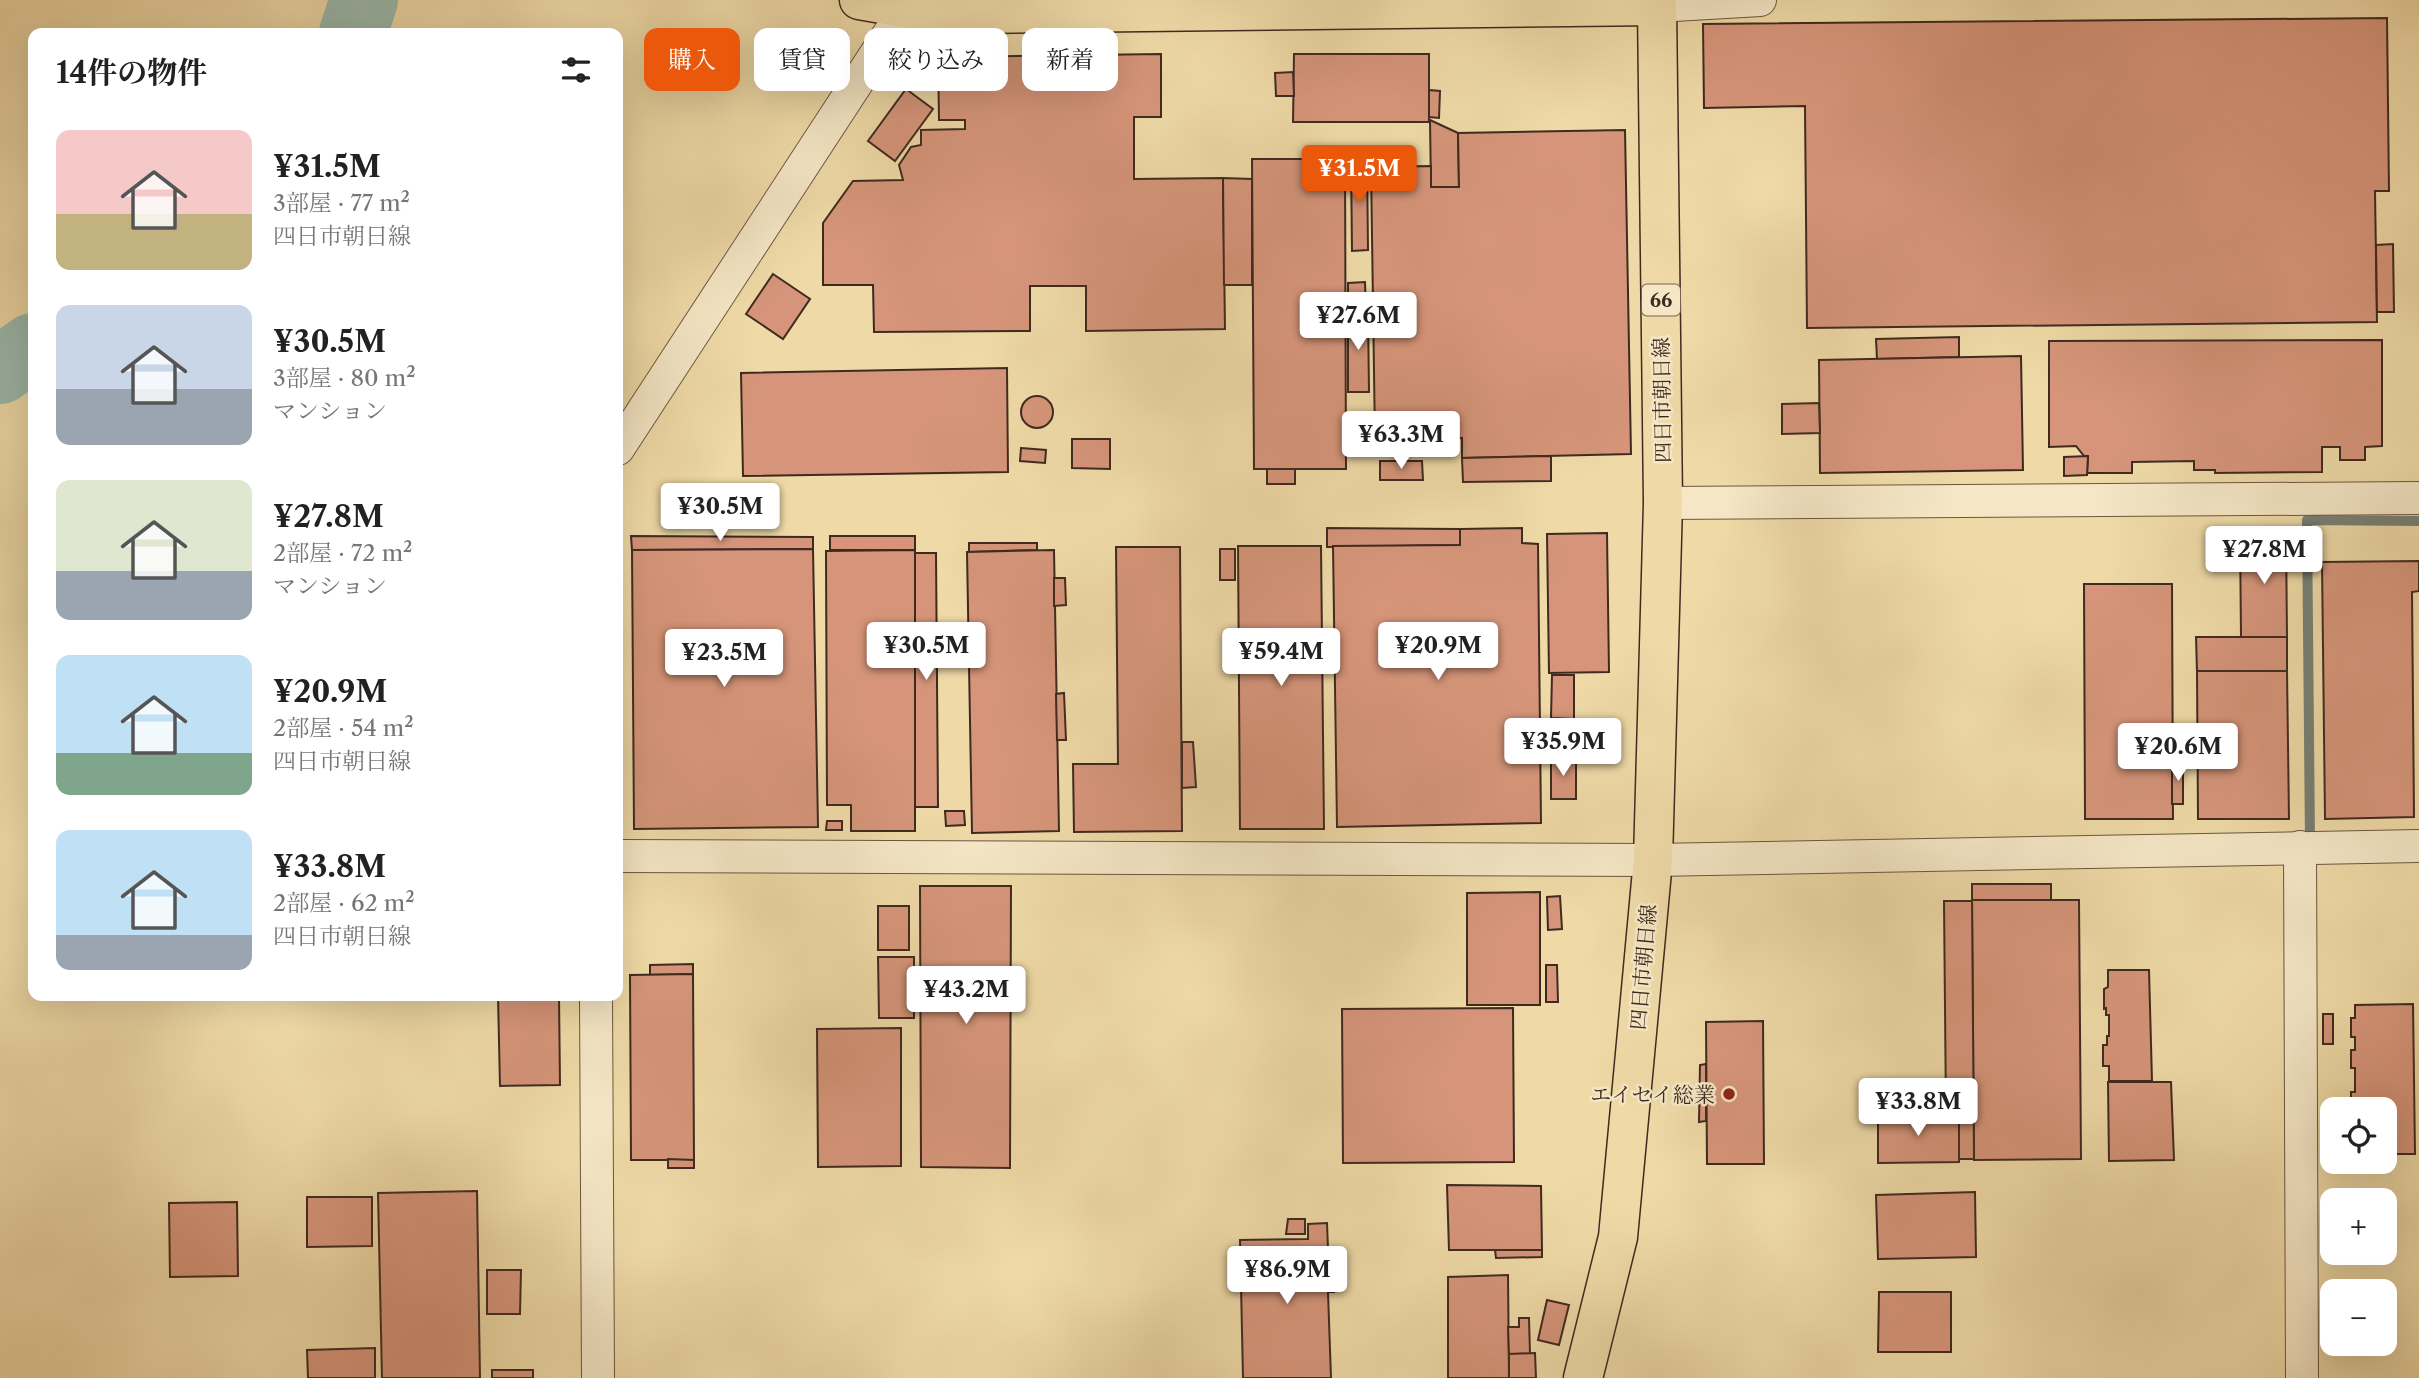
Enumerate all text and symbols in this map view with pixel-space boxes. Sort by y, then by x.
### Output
chip: 購入 [644,28,740,91]
chip: 賃貸 [754,28,850,91]
chip: 絞り込み [864,28,1008,91]
chip: 新着 [1022,28,1118,91]
icon: filters [557,51,595,89]
text: 14件の物件 [56,54,207,91]
pin: ¥31.5M [1302,146,1416,205]
text: ¥31.5M [273,148,381,185]
text: ¥31.5M [1318,154,1400,182]
icon: home [112,158,196,242]
text: 3部屋 · 77 m² [273,189,410,217]
text: 四日市朝日線 [273,222,411,250]
road number: 66 [1642,284,1680,316]
pin: ¥27.6M [1301,292,1415,352]
text: ¥27.6M [1316,301,1400,329]
text: ¥30.5M [273,323,386,360]
icon: home [112,333,196,417]
street label: 四日市朝日線 [1648,337,1676,463]
text: 3部屋 · 80 m² [273,364,416,392]
text: マンション [273,397,387,425]
pin: ¥63.3M [1344,412,1458,471]
text: ¥63.3M [1358,420,1444,448]
pin: ¥30.5M [663,484,777,543]
text: ¥30.5M [677,492,763,520]
text: ¥27.8M [273,498,384,535]
icon: home [112,508,196,592]
pin: ¥27.8M [2207,526,2321,586]
text: ¥27.8M [2221,535,2307,563]
text: 2部屋 · 72 m² [273,539,412,567]
text: マンション [273,572,387,600]
pin: ¥30.5M [869,622,983,682]
pin: ¥20.9M [1381,622,1495,682]
pin: ¥59.4M [1224,628,1338,688]
pin: ¥23.5M [667,630,781,689]
text: ¥30.5M [883,631,969,659]
text: ¥20.9M [1394,631,1482,659]
text: ¥59.4M [1238,637,1324,665]
text: ¥23.5M [681,638,767,666]
text: ¥20.9M [273,673,387,710]
icon: home [112,683,196,767]
text: 2部屋 · 54 m² [273,714,414,742]
pin: ¥35.9M [1506,718,1620,778]
pin: ¥20.6M [2121,724,2235,783]
text: ¥35.9M [1520,727,1606,755]
text: ¥20.6M [2134,732,2222,760]
text: 四日市朝日線 [273,747,411,775]
text: ¥33.8M [273,848,386,885]
icon: home [112,858,196,942]
text: 2部屋 · 62 m² [273,889,415,917]
street label: 四日市朝日線 [1625,903,1661,1031]
text: 四日市朝日線 [273,922,411,950]
pin: ¥43.2M [909,967,1023,1026]
text: ¥43.2M [923,975,1009,1003]
pin: ¥33.8M [1861,1078,1975,1138]
place label: エイセイ総業 [1590,1082,1715,1107]
marker: エイセイ総業 [1721,1086,1737,1102]
text: ¥33.8M [1875,1087,1961,1115]
map controls [2320,1097,2397,1356]
button: locate [2320,1097,2397,1174]
button: + [2320,1188,2397,1265]
pin: ¥86.9M [1230,1246,1344,1306]
text: ¥86.9M [1243,1255,1331,1283]
button: − [2320,1279,2397,1356]

